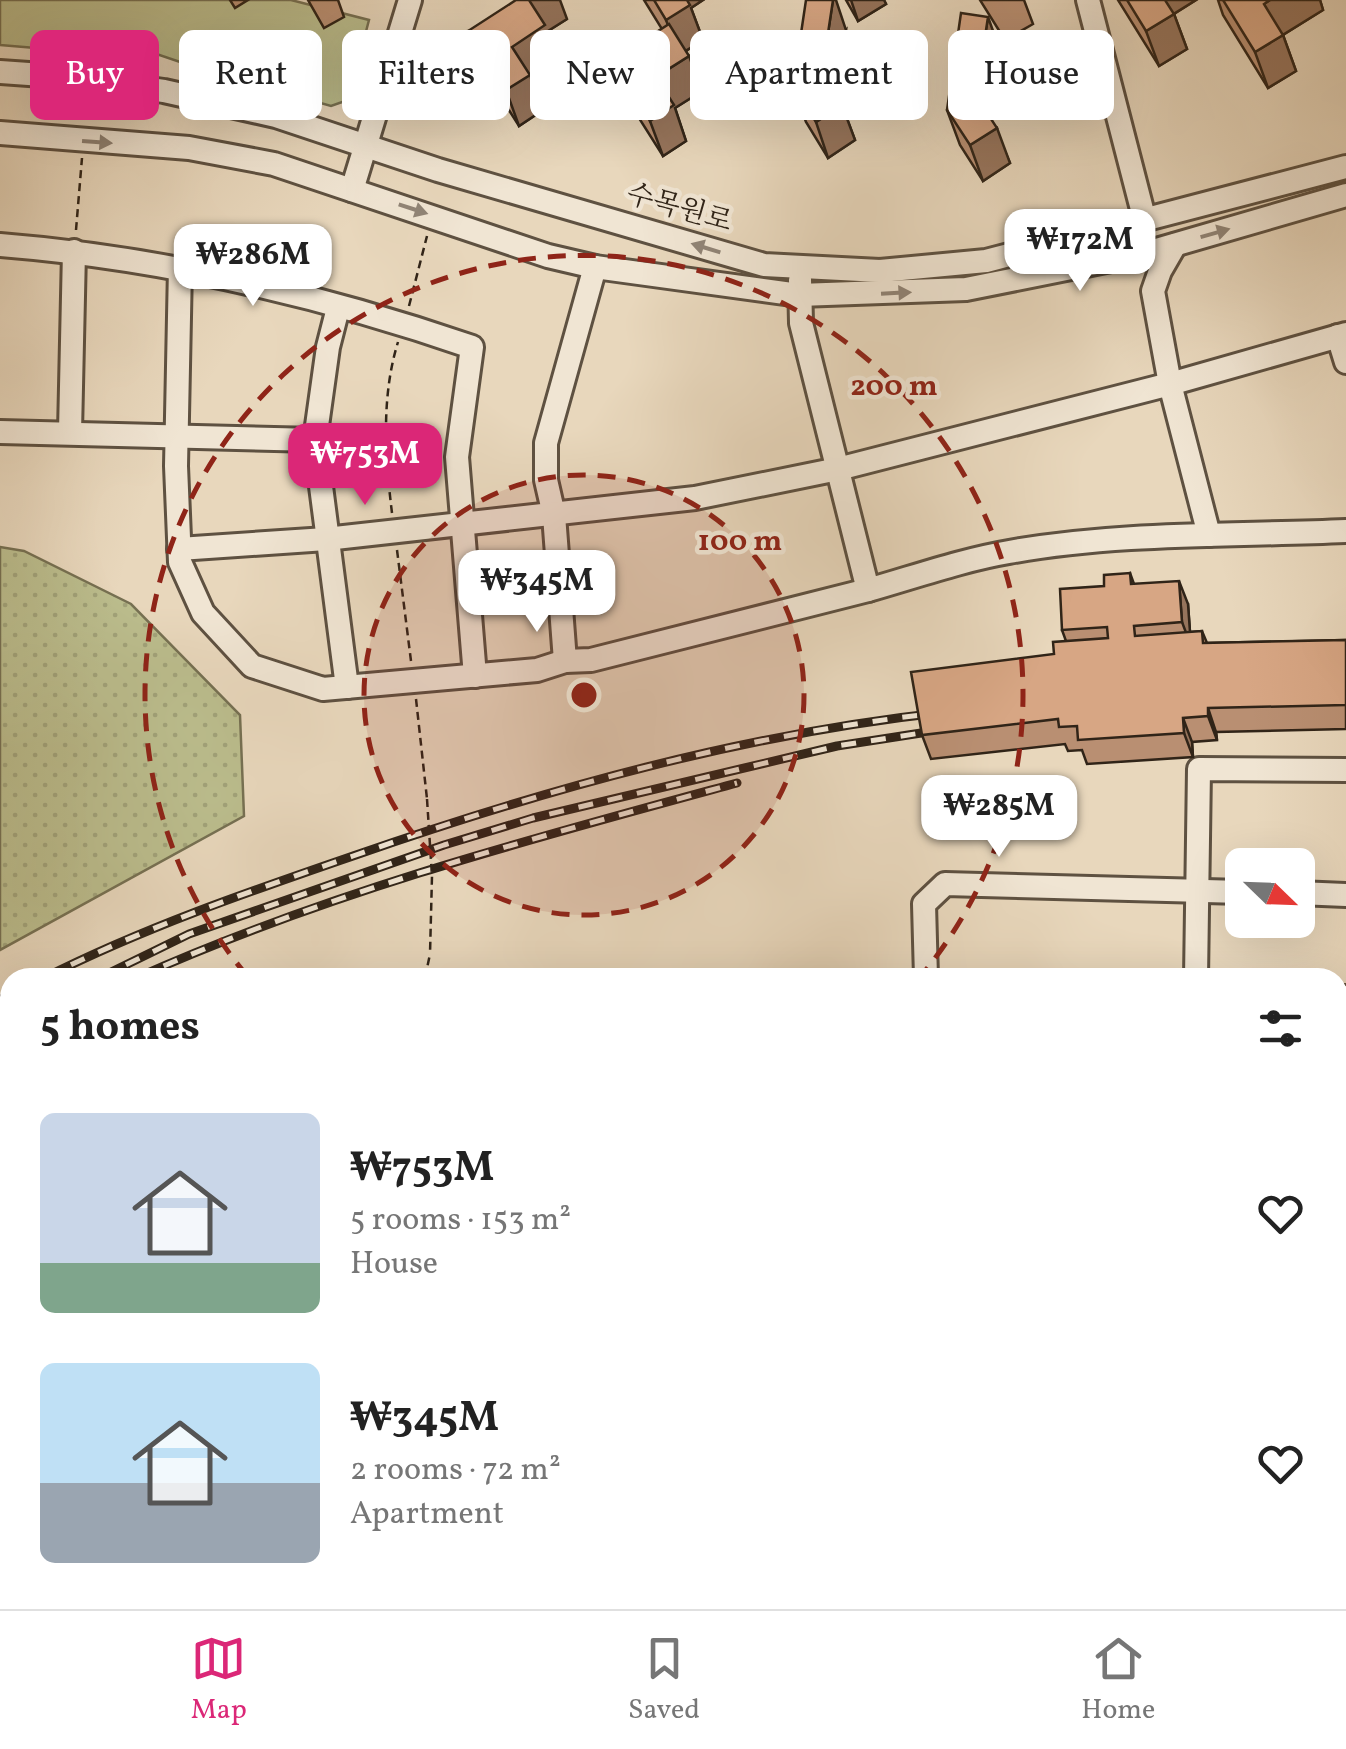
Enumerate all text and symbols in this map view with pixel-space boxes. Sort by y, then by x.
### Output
chip: Buy [30,30,159,120]
chip: Rent [179,30,322,120]
chip: Filters [342,30,510,120]
chip: New [530,30,670,120]
chip: Apartment [690,30,928,120]
chip: House [948,30,1114,120]
one-way arrow [82,135,113,151]
street label: 수목원로 [622,175,736,243]
one-way arrow [399,202,429,217]
pin: ₩172M [1010,209,1150,294]
text: ₩172M [1026,219,1134,263]
pin: ₩286M [183,224,323,309]
one-way arrow [1200,225,1231,240]
text: ₩286M [196,234,310,278]
one-way arrow [691,240,721,255]
one-way arrow [881,285,913,301]
text: 200 m [850,366,938,408]
pin: ₩753M [295,423,435,508]
text: ₩753M [310,433,420,477]
text: 100 m [698,521,782,563]
pin: ₩345M [467,550,607,635]
text: ₩345M [480,560,594,604]
centre of rings [566,677,602,713]
pin: ₩285M [929,775,1069,860]
text: ₩285M [943,785,1055,829]
north arrow [1225,848,1315,938]
map controls [1225,848,1315,938]
text: 5 homes [40,999,200,1058]
icon: filters [1253,1001,1308,1056]
text: ₩753M [350,1140,494,1199]
icon: home [120,1153,240,1273]
icon: heart [1253,1186,1308,1241]
text: 5 rooms · 153 m² [350,1199,571,1243]
text: House [350,1243,438,1287]
text: ₩345M [350,1390,499,1449]
icon: home [120,1403,240,1523]
icon: heart [1253,1436,1308,1491]
text: 2 rooms · 72 m² [350,1449,561,1493]
text: Apartment [350,1493,504,1537]
tab: Map [191,1631,247,1730]
tab: Saved [628,1631,700,1730]
tab: Home [1081,1631,1155,1730]

